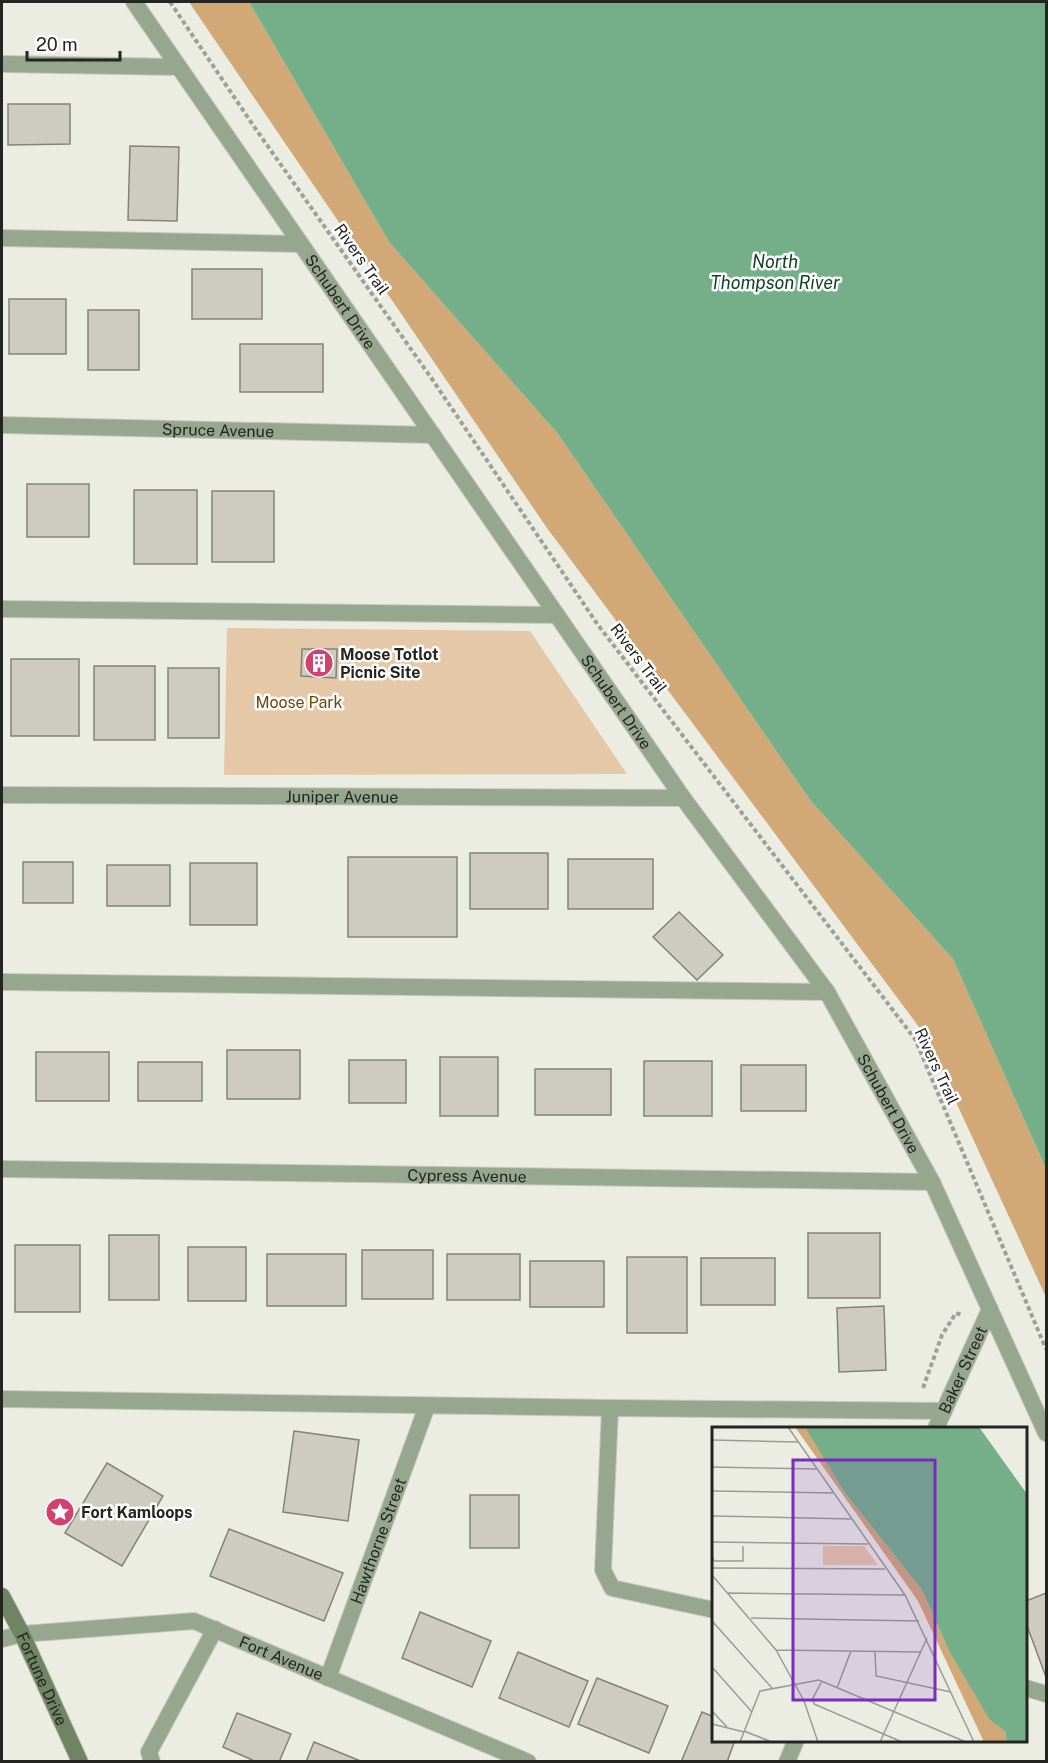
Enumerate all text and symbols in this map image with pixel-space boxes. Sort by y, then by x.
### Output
scale bar [27,24,120,62]
text: 20 m [36,34,78,55]
street label: Rivers Trail [330,220,393,299]
street label: Schubert Drive [301,251,380,353]
water label: North Thompson River [710,251,840,293]
street label: Spruce Avenue [162,420,274,441]
street label: Rivers Trail [606,620,671,697]
place label: Moose Totlot Picnic Site [340,645,439,682]
building icon: Moose Totlot Picnic Site [303,647,335,679]
street label: Schubert Drive [577,651,656,753]
park label: Moose Park [255,693,343,712]
street label: Juniper Avenue [286,787,398,807]
street label: Rivers Trail [911,1025,963,1108]
street label: Schubert Drive [853,1051,923,1157]
street label: Cypress Avenue [407,1166,527,1186]
street label: Baker Street [935,1323,991,1417]
inset map [712,1427,1027,1742]
street label: Hawthorne Street [347,1475,410,1607]
place icon: Fort Kamloops [44,1496,76,1528]
place label: Fort Kamloops [81,1503,192,1522]
street label: Fortune Drive [12,1629,71,1729]
street label: Fort Avenue [236,1632,326,1685]

